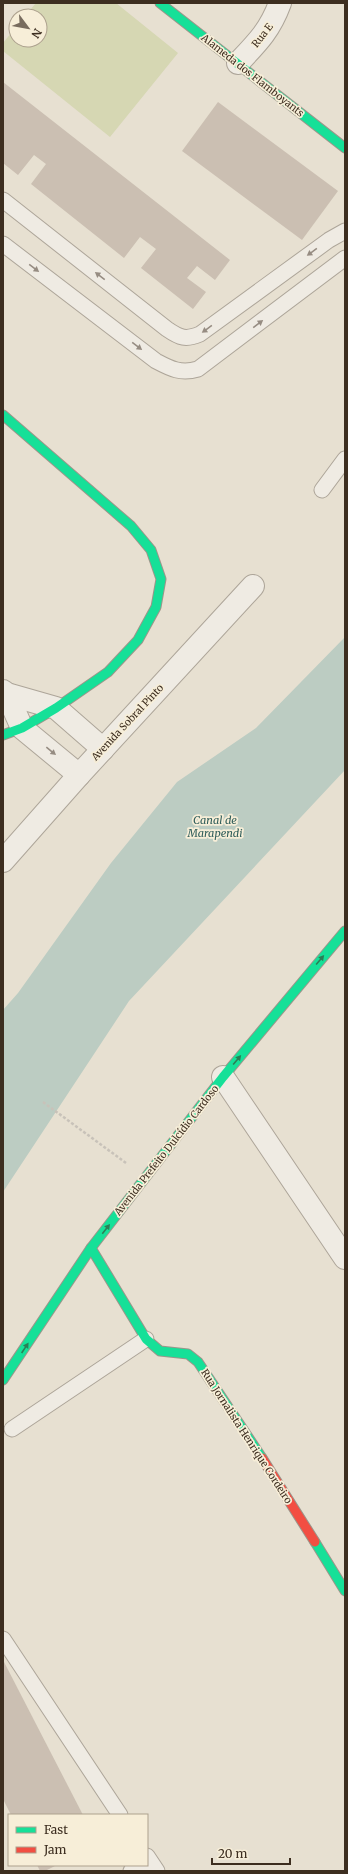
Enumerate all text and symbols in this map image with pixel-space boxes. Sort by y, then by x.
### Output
north arrow [8,8,48,48]
street label: Rua E [249,20,276,50]
text: N [28,26,45,41]
street label: Alameda dos Flamboyants [198,31,307,120]
one-way arrow [307,248,318,256]
one-way arrow [29,263,39,271]
one-way arrow [95,272,106,281]
one-way arrow [253,319,264,328]
one-way arrow [202,325,213,333]
one-way arrow [132,342,143,351]
street label: Avenida Sobral Pinto [88,681,166,764]
one-way arrow [46,746,56,755]
water label: Canal de Marapendi [187,813,242,840]
one-way arrow [316,955,325,966]
one-way arrow [232,1055,241,1065]
street label: Avenida Prefeito Dulcídio Cardoso [111,1082,222,1219]
one-way arrow [101,1224,109,1234]
one-way arrow [21,1342,28,1354]
street label: Rua Jornalista Henrique Cordeiro [198,1367,295,1506]
legend [8,1814,148,1866]
text: Fast [44,1822,68,1837]
scale bar [212,1840,290,1866]
text: Jam [43,1842,67,1857]
text: 20 m [218,1846,247,1861]

